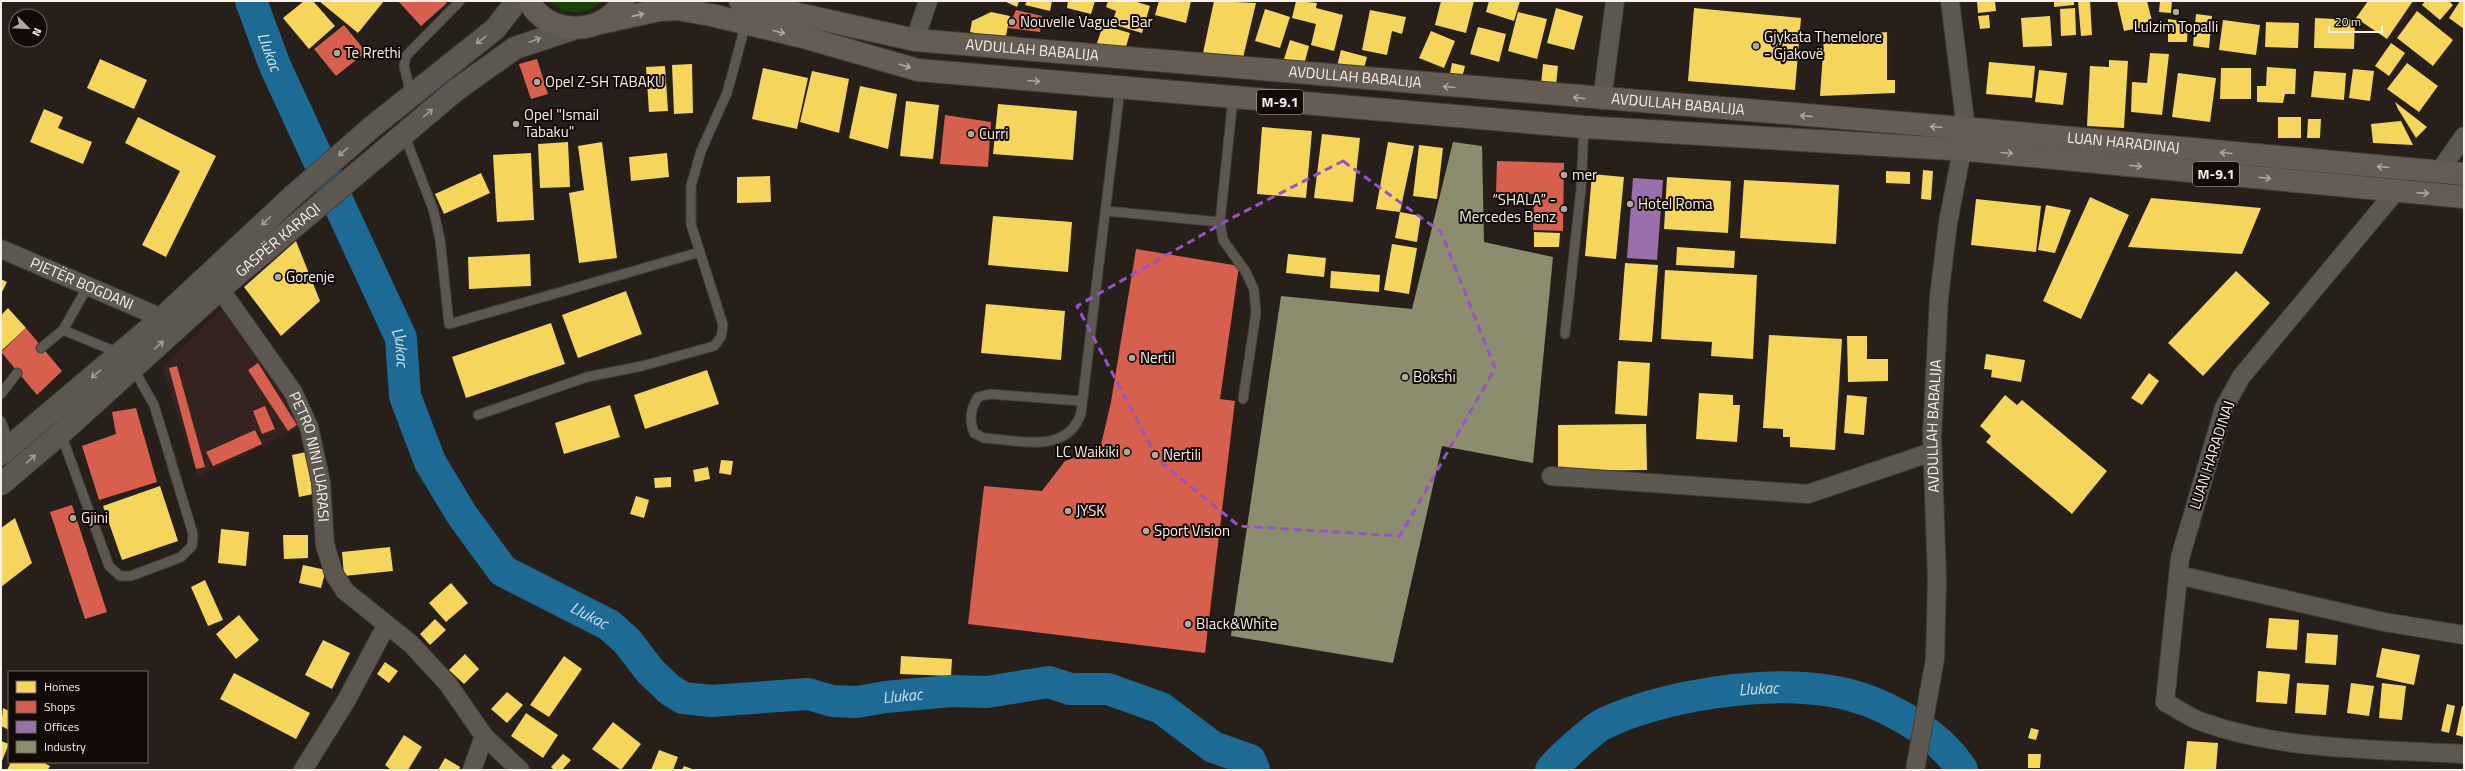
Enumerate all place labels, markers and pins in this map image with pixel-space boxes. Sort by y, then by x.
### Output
marker: Lulzim Topalli [2171,7,2181,17]
place label: Nouvelle Vague - Bar [1020,10,1153,33]
place label: Lulzim Topalli [2134,15,2218,38]
marker: Nouvelle Vague - Bar [1007,17,1017,27]
place label: Gjykata Themelore - Gjakovë [1764,25,1882,65]
place label: Te Rrethi [345,41,401,64]
marker: Gjykata Themelore - Gjakovë [1751,41,1761,51]
marker: Te Rrethi [332,48,342,58]
place label: Opel Z-SH TABAKU [545,70,665,93]
marker: Opel Z-SH TABAKU [532,77,542,87]
place label: Opel "Ismail Tabaku" [524,103,599,143]
marker: Opel "Ismail Tabaku" [511,119,521,129]
place label: Curri [979,122,1009,145]
marker: Curri [966,129,976,139]
place label: mer [1572,163,1597,186]
marker: mer [1559,170,1569,180]
place label: “SHALA” - Mercedes Benz [1459,188,1556,228]
place label: Hotel Roma [1638,192,1713,215]
marker: Hotel Roma [1625,199,1635,209]
marker: “SHALA” - Mercedes Benz [1559,204,1569,214]
place label: Gorenje [286,265,335,288]
marker: Gorenje [273,272,283,282]
place label: Nertil [1140,346,1175,369]
marker: Nertil [1127,353,1137,363]
place label: Bokshi [1413,365,1456,388]
marker: Bokshi [1400,372,1410,382]
place label: LC Waikiki [1056,440,1119,463]
place label: Nertili [1163,443,1201,466]
marker: LC Waikiki [1122,447,1132,457]
marker: Nertili [1150,450,1160,460]
place label: JYSK [1076,499,1105,522]
place label: Gjini [81,506,108,529]
marker: JYSK [1063,506,1073,516]
marker: Gjini [68,513,78,523]
place label: Sport Vision [1154,519,1230,542]
marker: Sport Vision [1141,526,1151,536]
place label: Black&White [1196,612,1277,635]
marker: Black&White [1183,619,1193,629]

